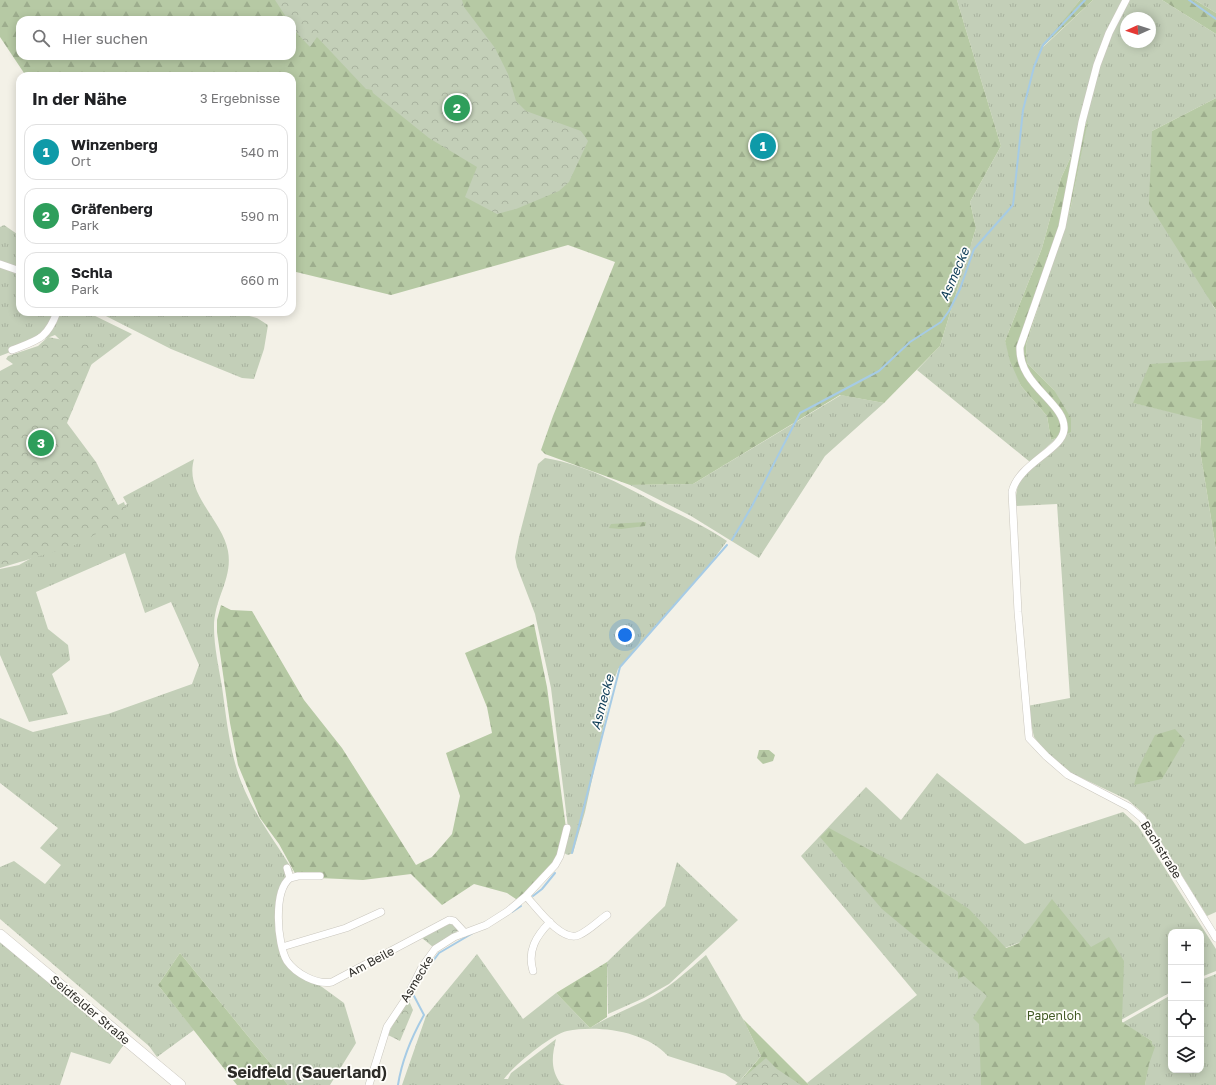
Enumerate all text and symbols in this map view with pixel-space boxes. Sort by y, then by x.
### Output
north arrow [1120,12,1156,48]
search box [16,16,296,60]
icon: search [30,27,52,49]
text: Hier suchen [62,29,148,47]
text: In der Nähe [32,88,127,109]
text: 3 Ergebnisse [200,90,280,106]
pin: 2 [444,93,470,123]
pin: 1 [750,131,776,161]
text: Winzenberg [71,135,158,153]
text: 1 [43,144,49,160]
text: 540 m [241,144,279,160]
text: Ort [71,153,91,169]
text: Gräfenberg [71,199,153,217]
text: 2 [42,208,50,224]
text: 590 m [241,208,279,224]
text: Park [71,217,99,233]
water label: Asmecke [936,244,973,303]
text: Schla [71,263,112,281]
text: 3 [42,272,50,288]
text: 660 m [240,272,279,288]
text: Park [71,281,99,297]
pin: 3 [28,428,54,458]
your location [615,625,635,645]
water label: Asmecke [587,671,617,731]
street label: Bachstraße [1138,818,1185,881]
map controls [1168,929,1204,1073]
button: + [1168,929,1204,965]
street label: Am Beile [345,943,397,980]
street label: Asmecke [397,953,436,1005]
button: − [1168,965,1204,1001]
street label: Seidfelder Straße [47,972,133,1047]
button: locate [1168,1001,1204,1037]
park label: Papenloh [1027,1008,1081,1023]
button: layers [1168,1037,1204,1073]
district label: Seidfeld (Sauerland) [227,1062,387,1082]

